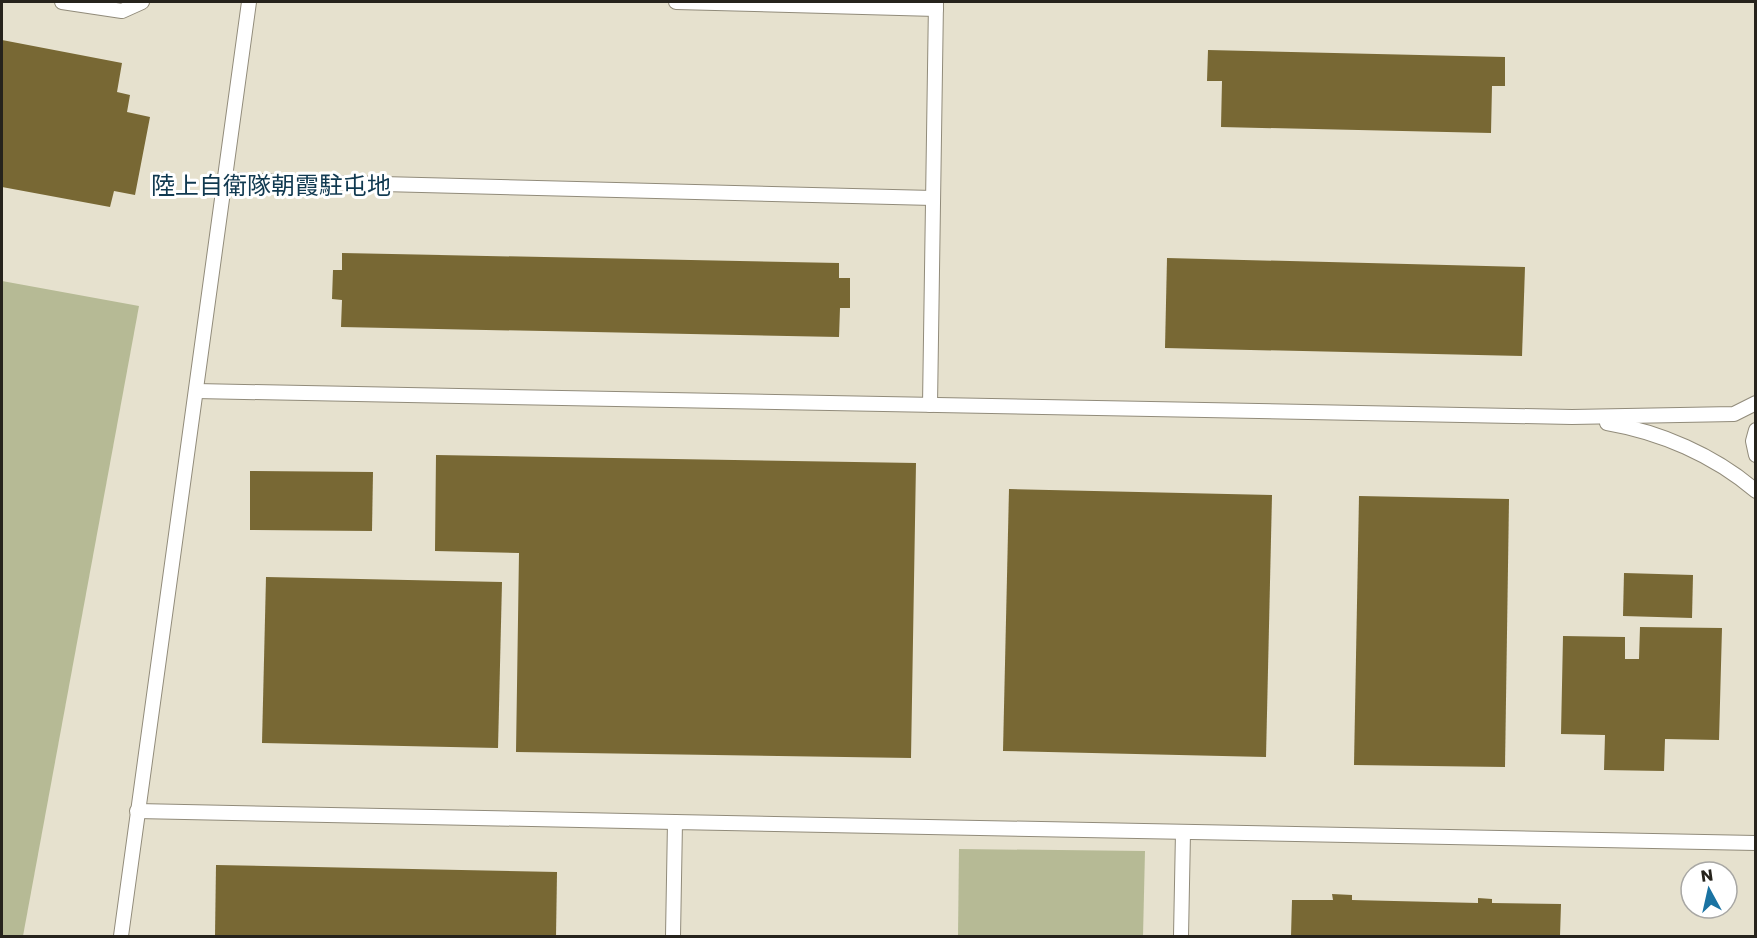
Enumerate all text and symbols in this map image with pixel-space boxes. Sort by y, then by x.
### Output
district label: 陸上自衛隊朝霞駐屯地 [151,169,391,202]
north arrow [1679,860,1739,920]
text: N [1699,863,1715,888]

